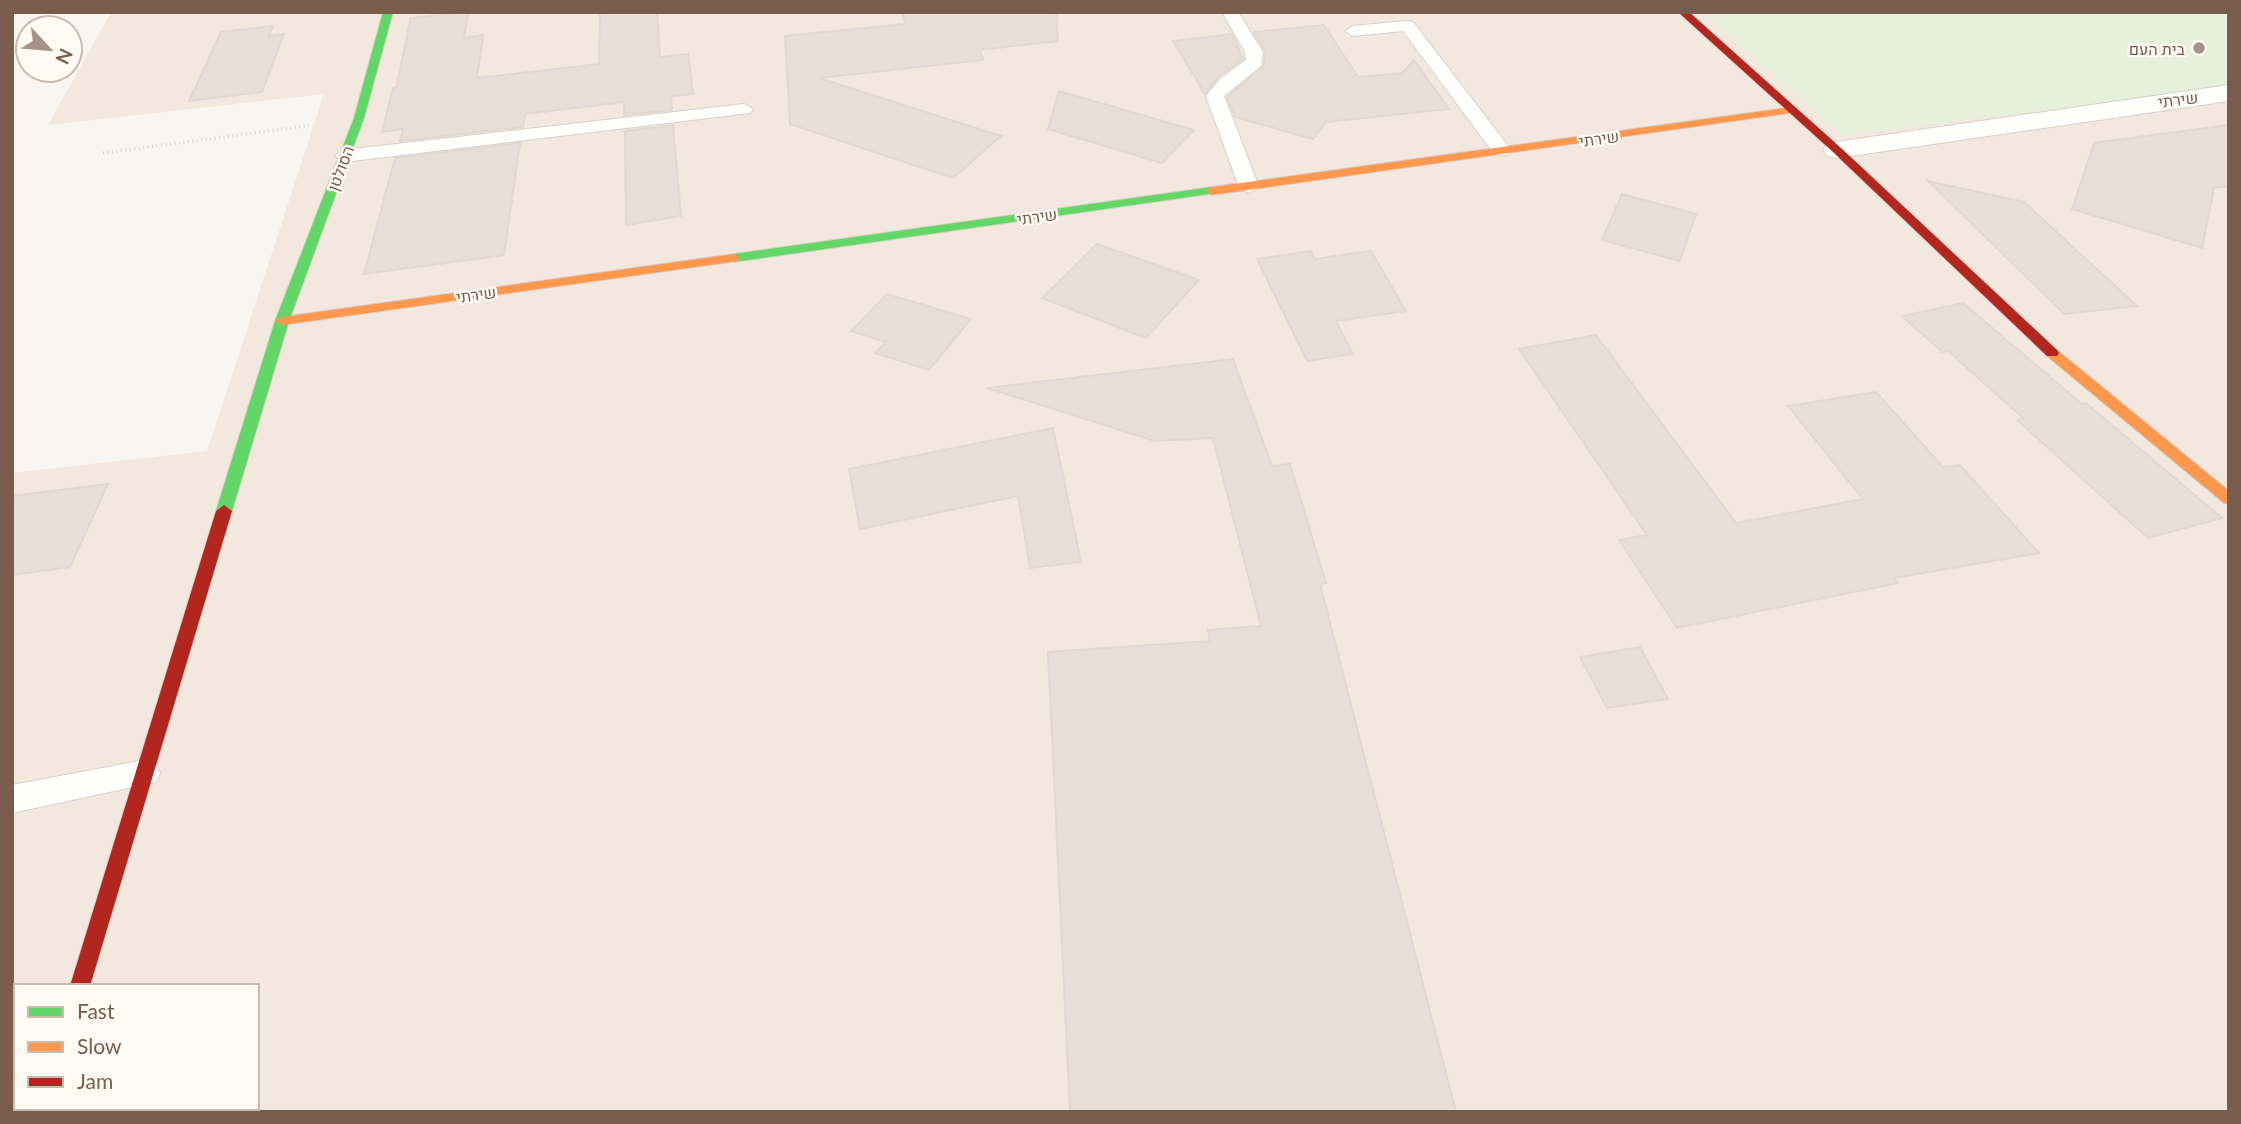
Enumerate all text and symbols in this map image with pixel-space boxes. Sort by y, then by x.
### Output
north arrow [14,14,84,84]
place label: בית העם [2129,39,2186,58]
marker: בית העם [2191,40,2207,56]
text: N [51,45,78,68]
street label: שירתי [2157,87,2199,111]
street label: שירתי [1578,126,1620,150]
street label: הסולטן [323,143,357,193]
street label: שירתי [1016,204,1058,228]
street label: שירתי [455,282,497,306]
legend [14,984,259,1110]
text: Fast [77,998,115,1023]
text: Slow [77,1033,122,1058]
text: Jam [77,1068,113,1093]

